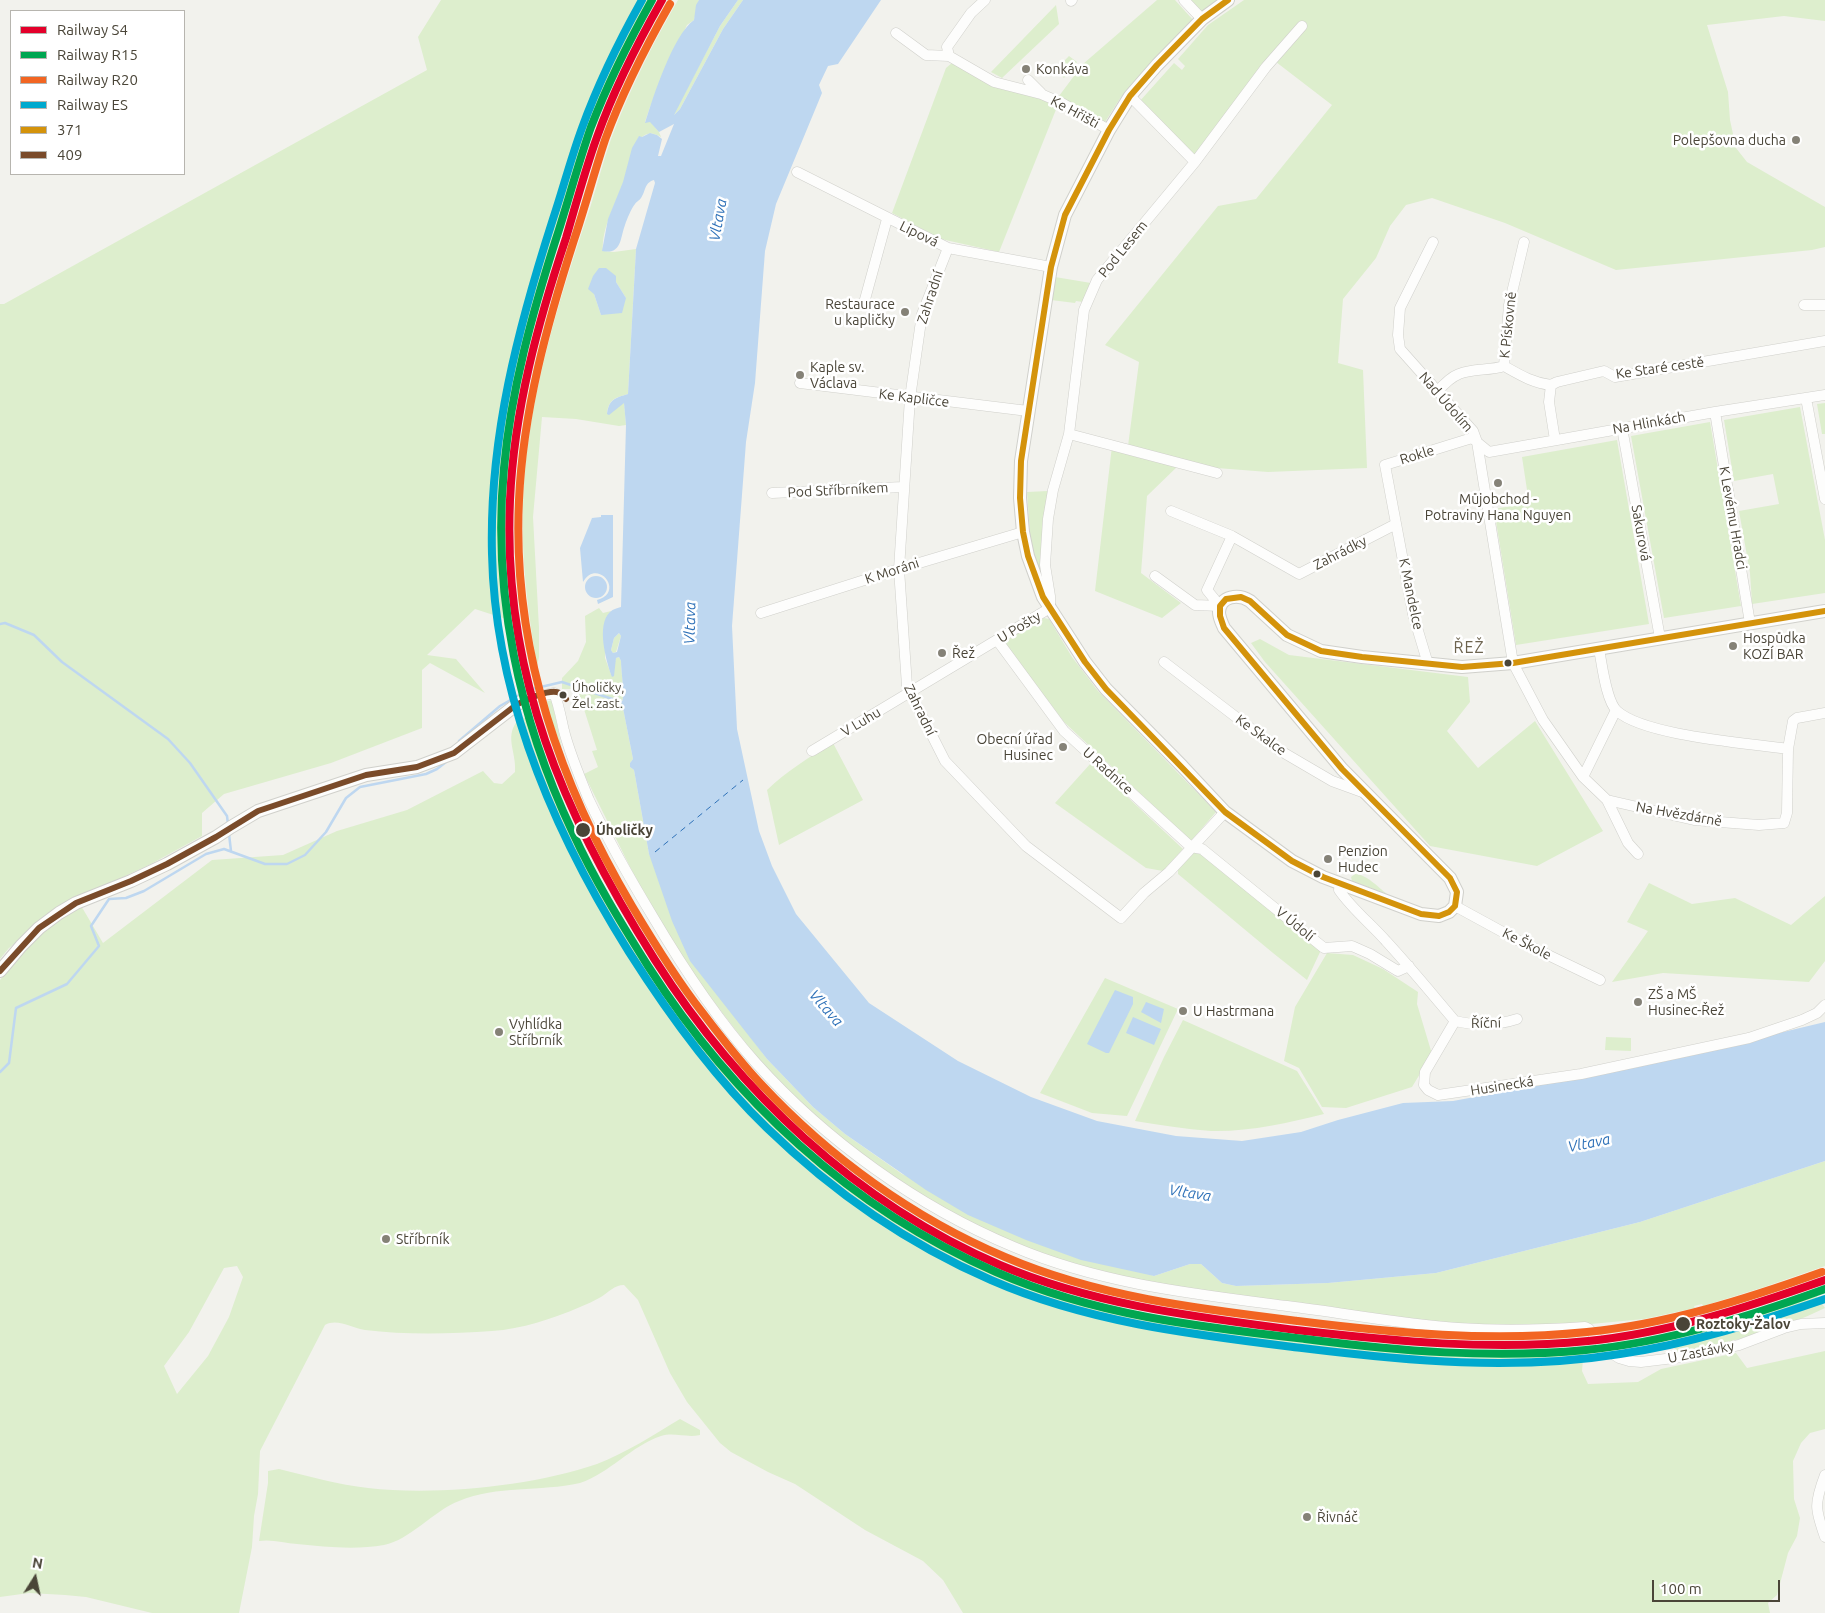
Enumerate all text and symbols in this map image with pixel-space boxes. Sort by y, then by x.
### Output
legend [10,10,185,175]
text: Railway S4 [57,21,128,38]
text: Railway R15 [57,46,138,63]
place label: Konkáva [1036,61,1089,77]
marker: Konkáva [1020,63,1032,75]
text: Railway R20 [57,71,138,88]
street label: Ke Hřišti [1048,92,1102,132]
text: Railway ES [57,96,128,113]
text: 371 [57,121,82,138]
place label: Polepšovna ducha [1673,132,1786,148]
marker: Polepšovna ducha [1790,134,1802,146]
text: 409 [57,146,82,163]
water label: Vltava [705,197,731,243]
street label: Lipová [897,217,941,251]
street label: Pod Lesem [1095,217,1151,281]
street label: Zahradní [913,268,947,326]
street label: K Pískovně [1496,291,1520,359]
place label: Restaurace u kapličky [825,296,895,328]
marker: Restaurace u kapličky [899,306,911,318]
street label: Ke Staré cestě [1615,353,1705,383]
place label: Kaple sv. Václava [810,359,864,392]
marker: Kaple sv. Václava [794,369,806,381]
street label: Nad Údolím [1415,369,1477,435]
street label: Ke Kapličce [878,385,950,411]
street label: Na Hlinkách [1611,408,1687,438]
street label: Rokle [1398,442,1436,468]
street label: K Levému Hradci [1716,465,1750,571]
marker: Můjobchod - Potraviny Hana Nguyen [1492,477,1504,489]
street label: Pod Stříbrníkem [787,479,889,501]
place label: Můjobchod - Potraviny Hana Nguyen [1425,491,1571,524]
street label: Sakurová [1628,503,1654,563]
street label: Zahrádky [1311,532,1369,574]
street label: K Moráni [863,554,921,588]
street label: K Mandelce [1395,557,1427,631]
water label: Vltava [681,602,699,644]
street label: U Pošty [994,608,1044,646]
place label: Hospůdka KOZÍ BAR [1743,630,1806,662]
district label: ŘEŽ [1453,638,1485,658]
marker: Hospůdka KOZÍ BAR [1727,640,1739,652]
place label: Řež [952,645,975,661]
marker: Řež [936,647,948,659]
unlabelled marker [1503,658,1513,668]
place label: Úholičky, Žel. zast. [572,680,624,711]
street label: Zahradní [900,682,940,738]
marker: Úholičky, Žel. zast. [558,690,568,700]
street label: V Luhu [838,704,884,740]
street label: Ke Skalce [1232,711,1290,759]
place label: Obecní úřad Husinec [976,731,1053,764]
marker: Obecní úřad Husinec [1057,741,1069,753]
street label: U Radnice [1079,744,1137,798]
street label: Na Hvězdárně [1635,798,1723,830]
marker: Úholičky [574,821,592,839]
place label: Úholičky [596,822,653,838]
place label: Penzion Hudec [1338,843,1388,876]
marker: Penzion Hudec [1322,853,1334,865]
unlabelled marker [1312,869,1322,879]
street label: V Údolí [1272,903,1318,945]
street label: Ke Škole [1500,924,1554,964]
water label: Vltava [805,986,847,1030]
place label: ZŠ a MŠ Husinec-Řež [1648,986,1724,1019]
marker: ZŠ a MŠ Husinec-Řež [1632,996,1644,1008]
place label: U Hastrmana [1193,1003,1274,1019]
marker: U Hastrmana [1177,1005,1189,1017]
street label: Říční [1471,1014,1501,1032]
place label: Vyhlídka Stříbrník [509,1016,563,1048]
marker: Vyhlídka Stříbrník [493,1026,505,1038]
street label: Husinecká [1469,1073,1535,1099]
water label: Vltava [1566,1130,1612,1156]
water label: Vltava [1168,1181,1212,1205]
place label: Stříbrník [396,1231,450,1247]
marker: Stříbrník [380,1233,392,1245]
marker: Roztoky-Žalov [1674,1315,1692,1333]
place label: Roztoky-Žalov [1696,1316,1790,1332]
street label: U Zastávky [1666,1337,1736,1367]
place label: Řivnáč [1317,1509,1358,1525]
marker: Řivnáč [1301,1511,1313,1523]
north arrow [10,1553,60,1603]
text: N [31,1554,44,1572]
scale bar [1655,1570,1782,1602]
text: 100 m [1660,1580,1702,1597]

